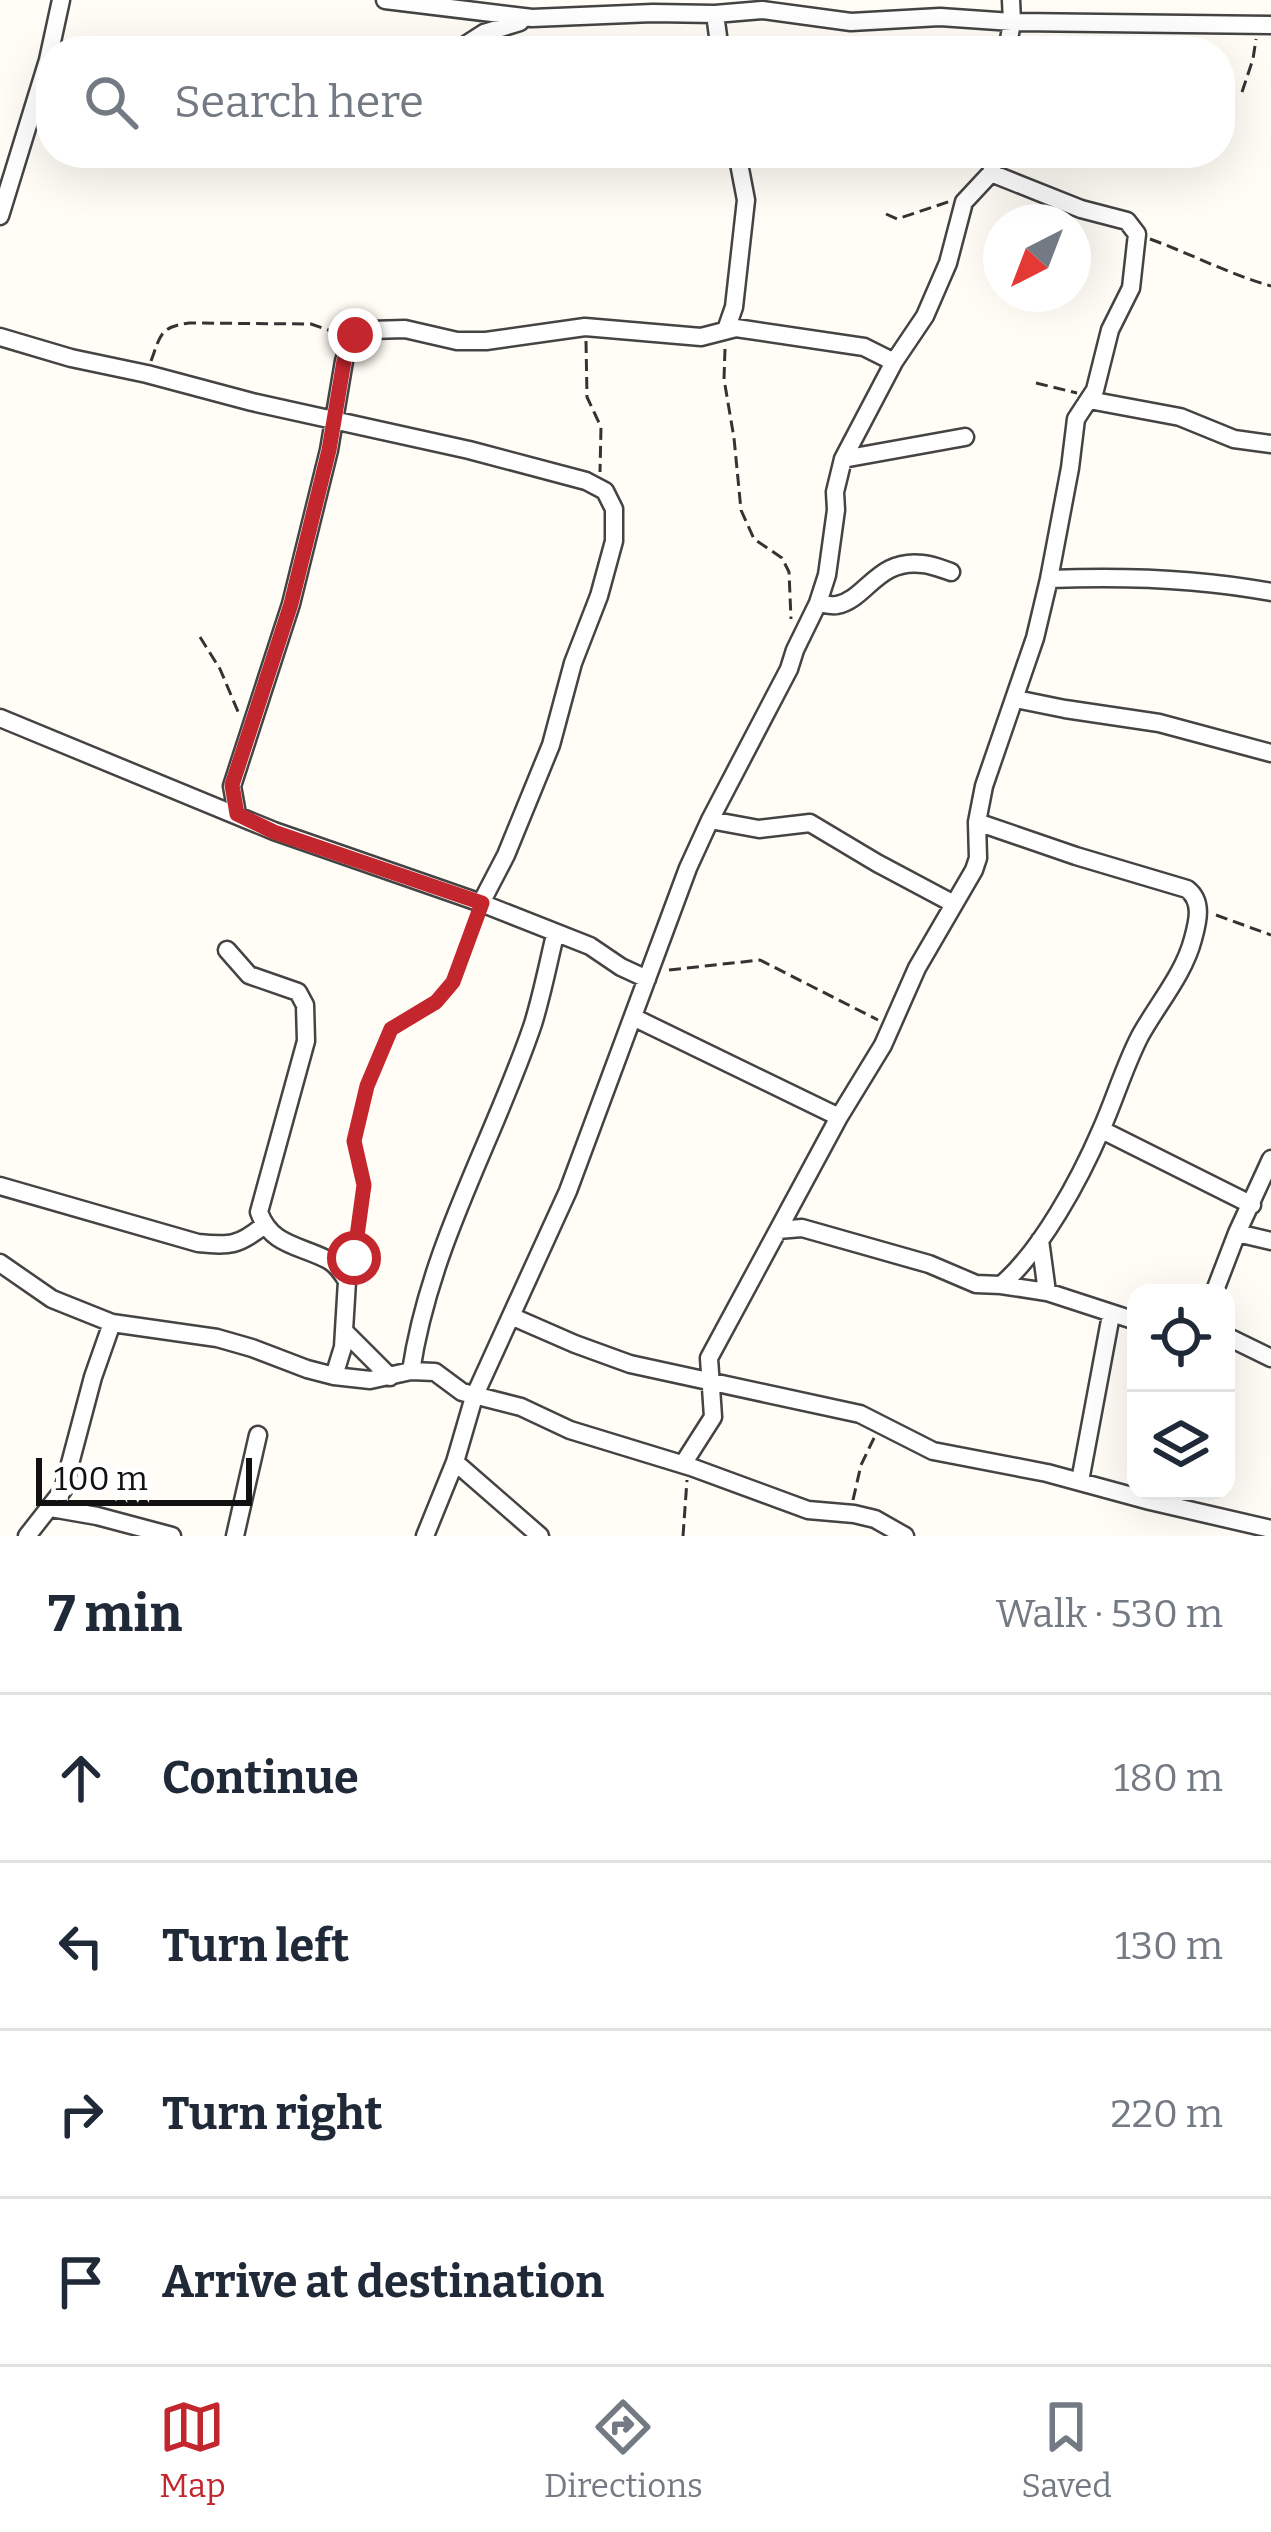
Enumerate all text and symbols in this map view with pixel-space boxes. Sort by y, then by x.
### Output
search box [36,36,1235,168]
icon: search [78,69,144,135]
text: Search here [174,75,424,129]
north arrow [983,204,1091,312]
route end [328,308,382,362]
route start [327,1231,381,1285]
map controls [1127,1284,1235,1500]
button: locate [1127,1284,1235,1392]
button: layers [1127,1392,1235,1500]
scale bar [36,1452,252,1505]
text: 100 m [54,1459,148,1499]
text: 7 min [48,1583,182,1645]
text: Walk · 530 m [996,1591,1223,1637]
icon: ahead [48,1745,114,1811]
text: Continue [162,1751,359,1805]
text: 180 m [1114,1755,1223,1801]
icon: left [48,1913,114,1979]
text: Turn left [162,1919,349,1973]
text: 130 m [1115,1923,1223,1969]
icon: right [48,2081,114,2147]
text: Turn right [162,2087,382,2141]
text: 220 m [1111,2091,1223,2137]
icon: arrive [48,2249,114,2315]
text: Arrive at destination [162,2255,604,2309]
tab: Map [159,2394,226,2506]
tab: Directions [544,2394,703,2506]
tab: Saved [1021,2394,1112,2506]

